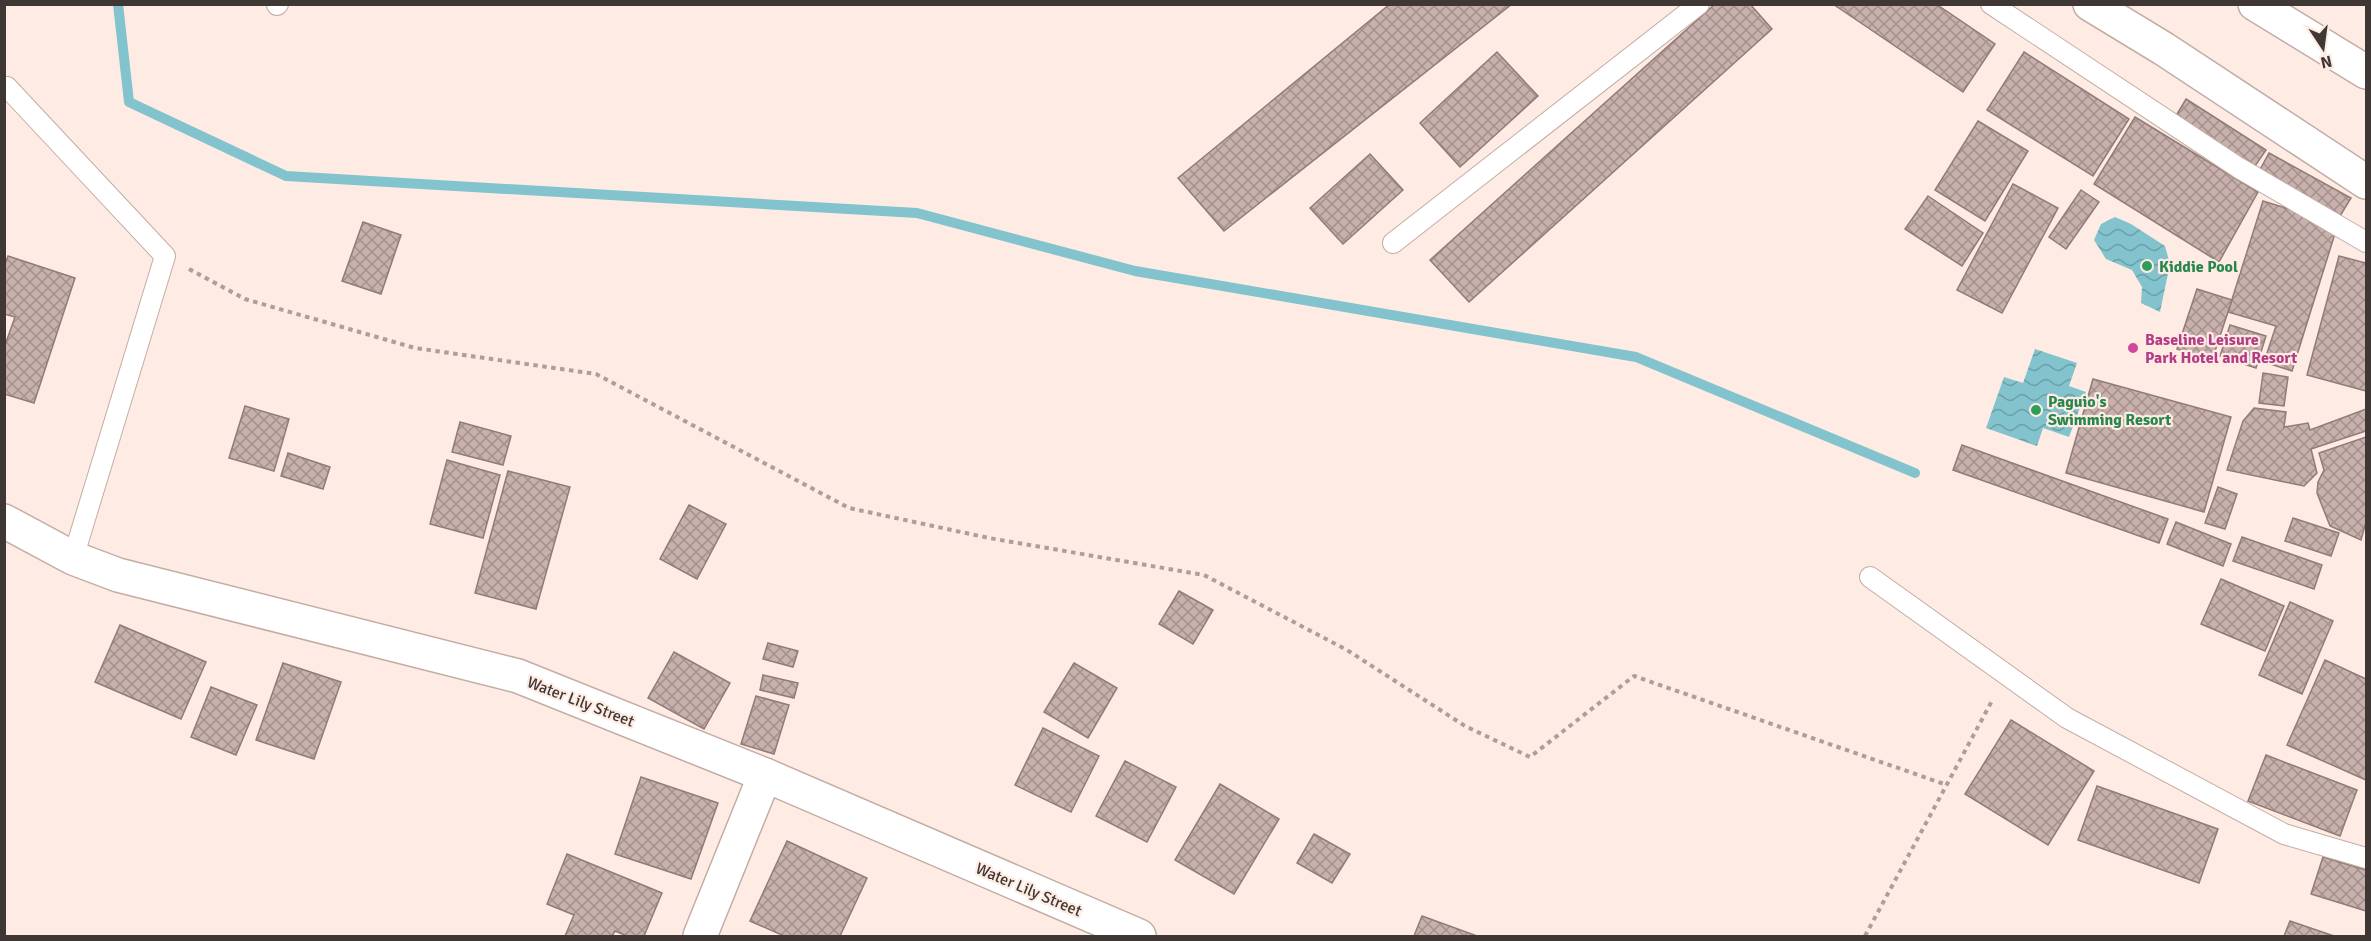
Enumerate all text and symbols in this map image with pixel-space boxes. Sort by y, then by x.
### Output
north arrow [2293,18,2353,78]
text: N [2318,51,2334,73]
place label: Kiddie Pool [2159,257,2238,277]
marker: Kiddie Pool [2140,259,2154,273]
place label: Baseline Leisure Park Hotel and Resort [2145,330,2297,368]
marker: Baseline Leisure Park Hotel and Resort [2126,341,2140,355]
place label: Paguio's Swimming Resort [2048,392,2171,430]
marker: Paguio's Swimming Resort [2029,403,2043,417]
street label: Water Lily Street [524,672,638,732]
street label: Water Lily Street [972,859,1085,921]

